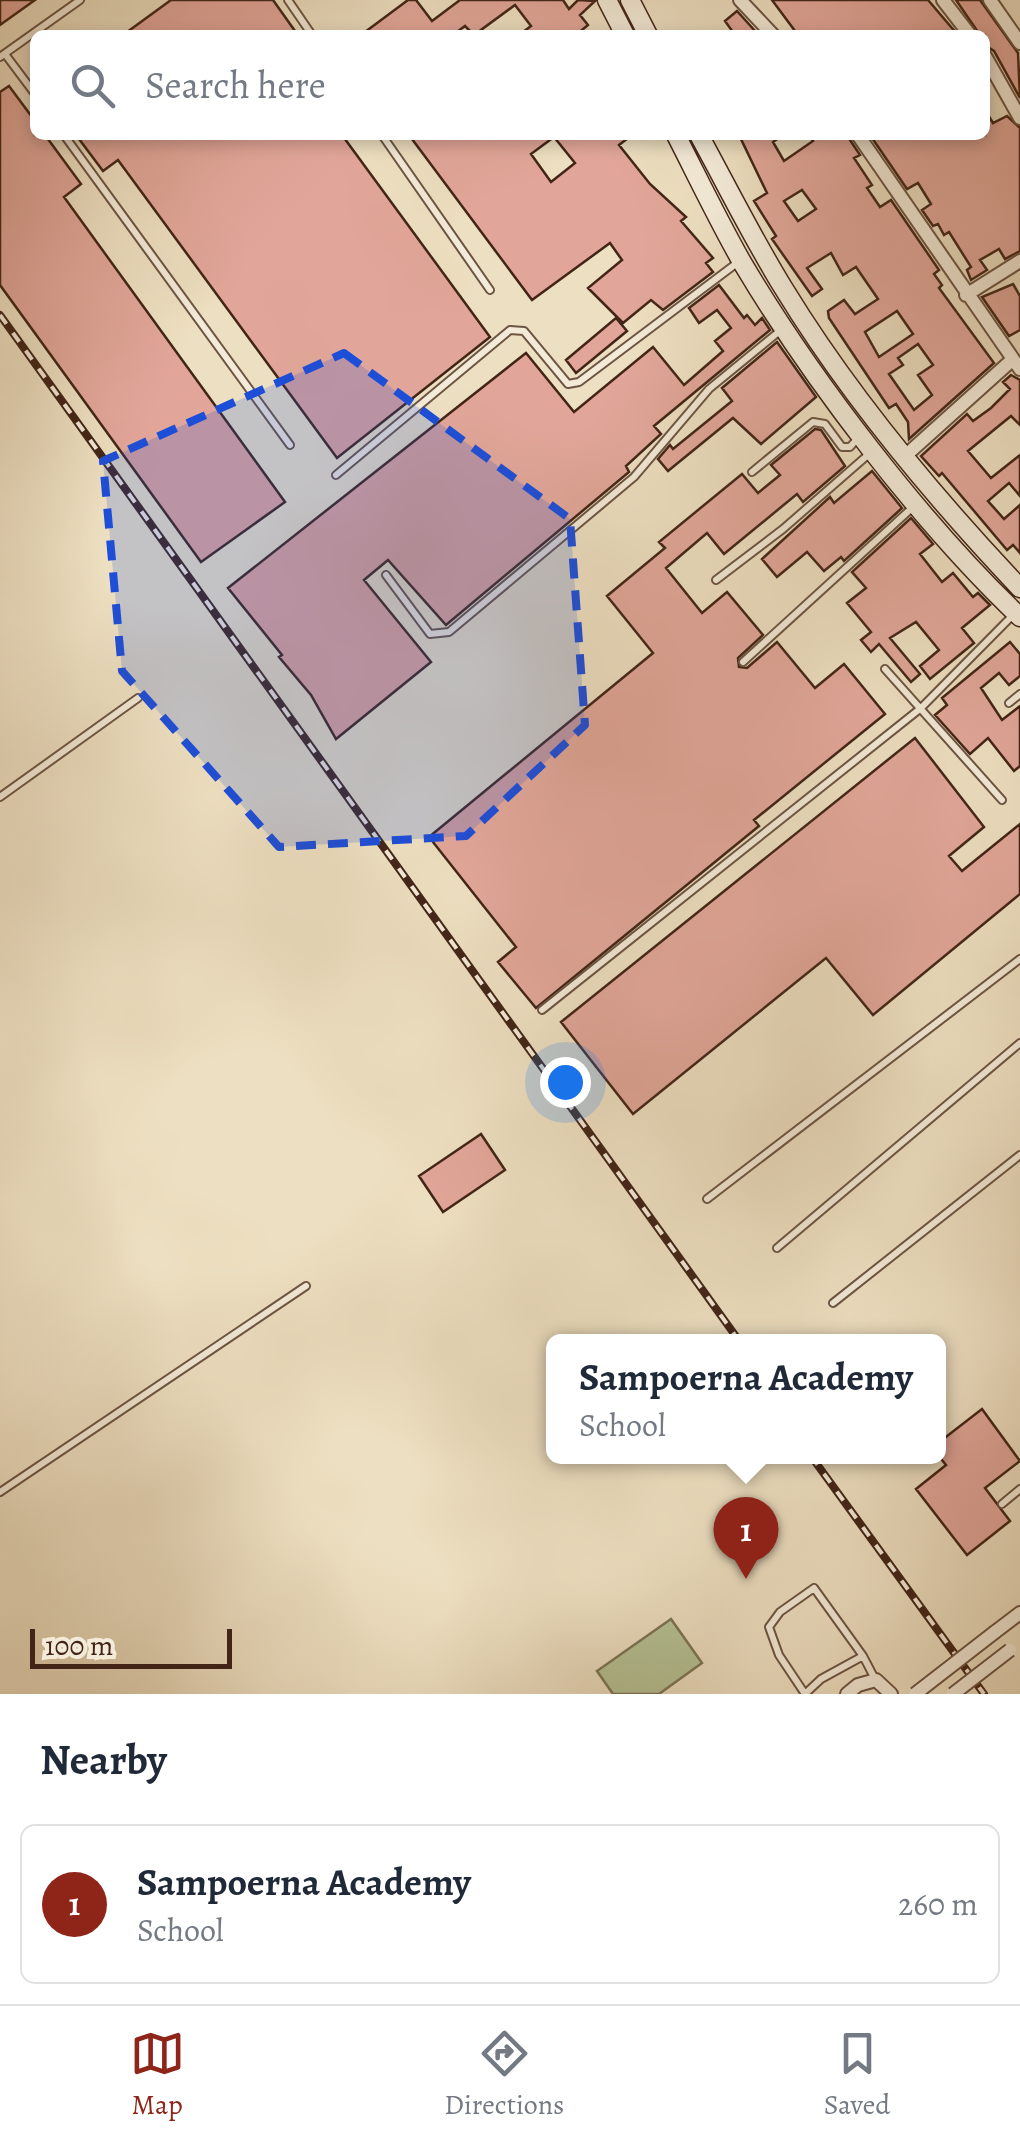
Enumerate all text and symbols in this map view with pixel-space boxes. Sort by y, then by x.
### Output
search box [30,30,990,140]
icon: search [65,58,120,113]
text: Search here [145,59,326,111]
your location [540,1057,591,1108]
popup [546,1334,946,1464]
text: Sampoerna Academy [579,1351,913,1403]
text: School [579,1403,666,1447]
pin: 1 [714,1496,778,1579]
scale bar [30,1624,232,1668]
text: 100 m [45,1627,113,1665]
text: Nearby [40,1731,167,1788]
text: Sampoerna Academy [137,1856,471,1908]
text: 1 [69,1882,80,1926]
text: 260 m [898,1882,978,1926]
text: School [137,1908,224,1952]
tab: Map [130,2026,185,2124]
tab: Directions [444,2026,564,2124]
tab: Saved [824,2026,890,2124]

